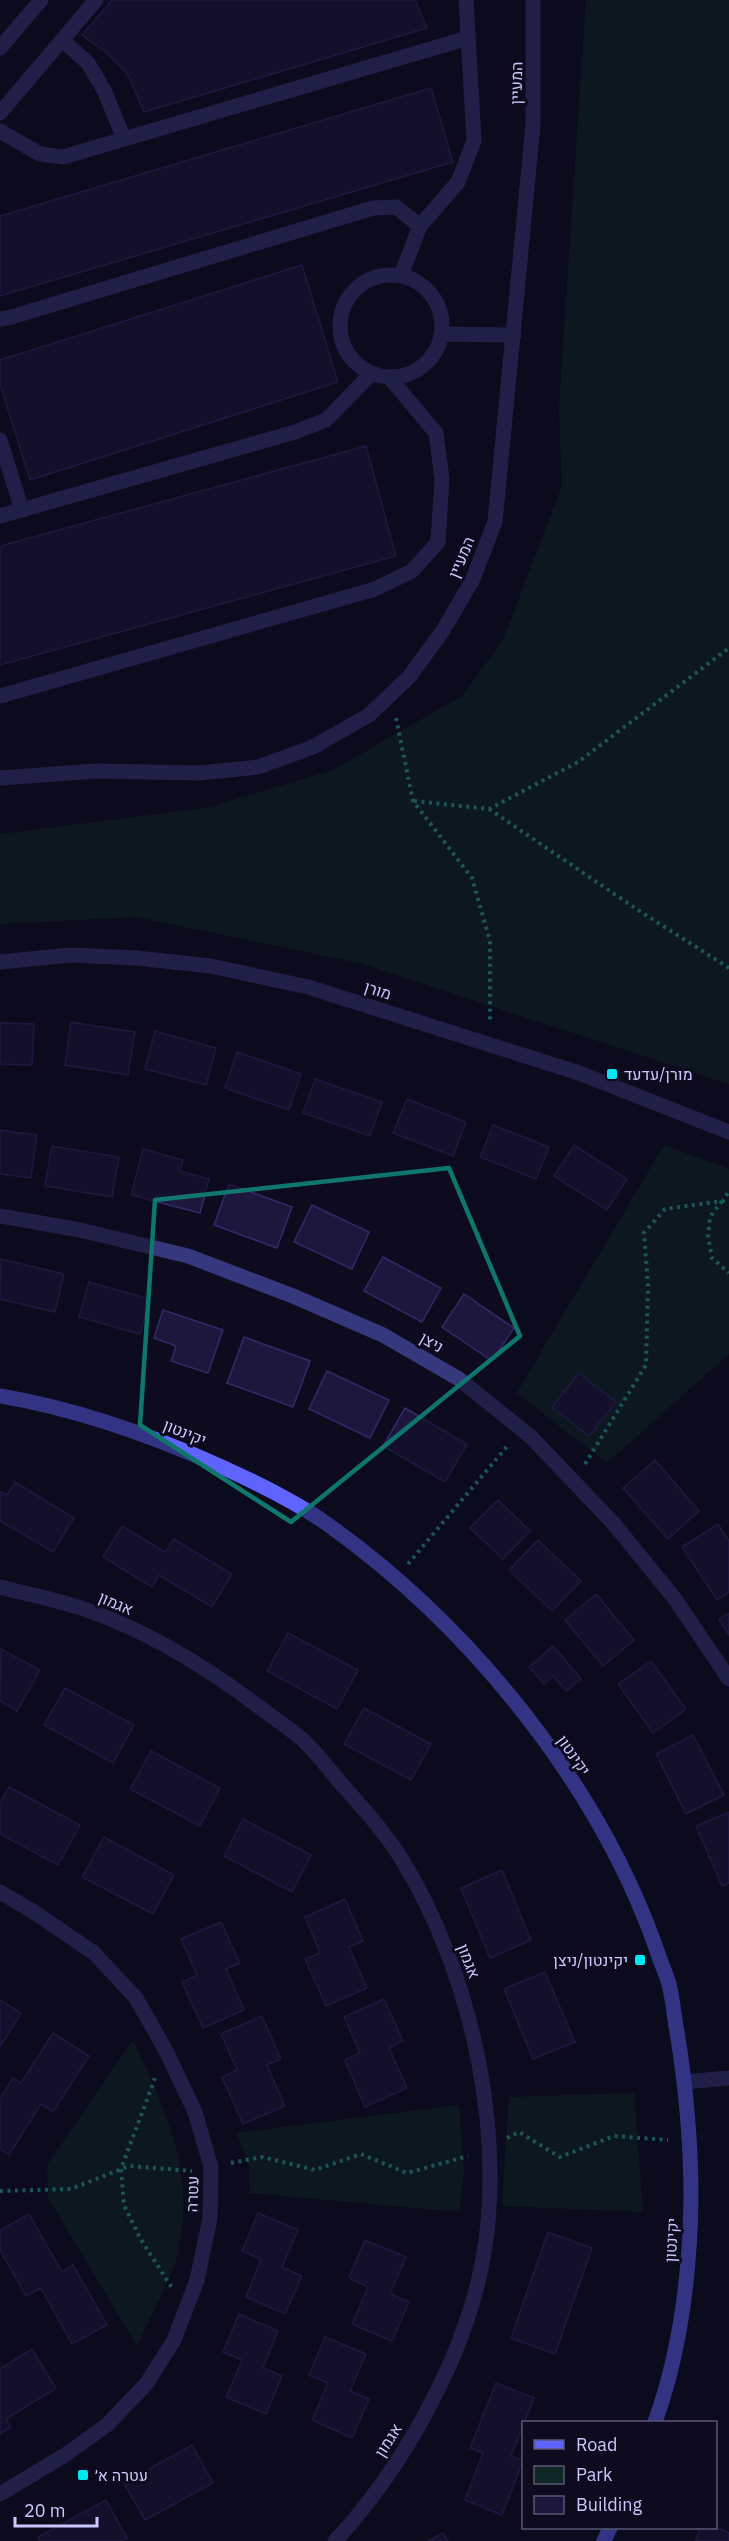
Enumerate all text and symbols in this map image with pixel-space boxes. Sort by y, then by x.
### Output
street label: המעיין [506,61,526,105]
street label: המעיין [443,533,479,581]
street label: מורן [362,976,394,1004]
place label: מורן/עדעד [624,1064,693,1084]
marker: מורן/עדעד [605,1067,619,1081]
street label: ניצן [417,1327,447,1357]
street label: יקינטון [161,1414,209,1450]
street label: אגמון [96,1587,136,1619]
street label: יקינטון [553,1731,595,1779]
street label: אגמון [453,1941,485,1981]
place label: יקינטון/ניצן [553,1950,628,1970]
marker: יקינטון/ניצן [633,1953,647,1967]
street label: עטרה [181,2175,203,2213]
street label: יקינטון [660,2217,682,2263]
street label: אגמון [370,2419,406,2461]
legend [522,2421,717,2529]
text: Road [576,2433,617,2456]
text: Park [576,2463,613,2486]
place label: עטרה א׳ [95,2465,148,2485]
marker: עטרה א׳ [76,2468,90,2482]
scale bar [15,2490,98,2528]
text: Building [576,2493,643,2516]
text: 20 m [24,2499,66,2522]

